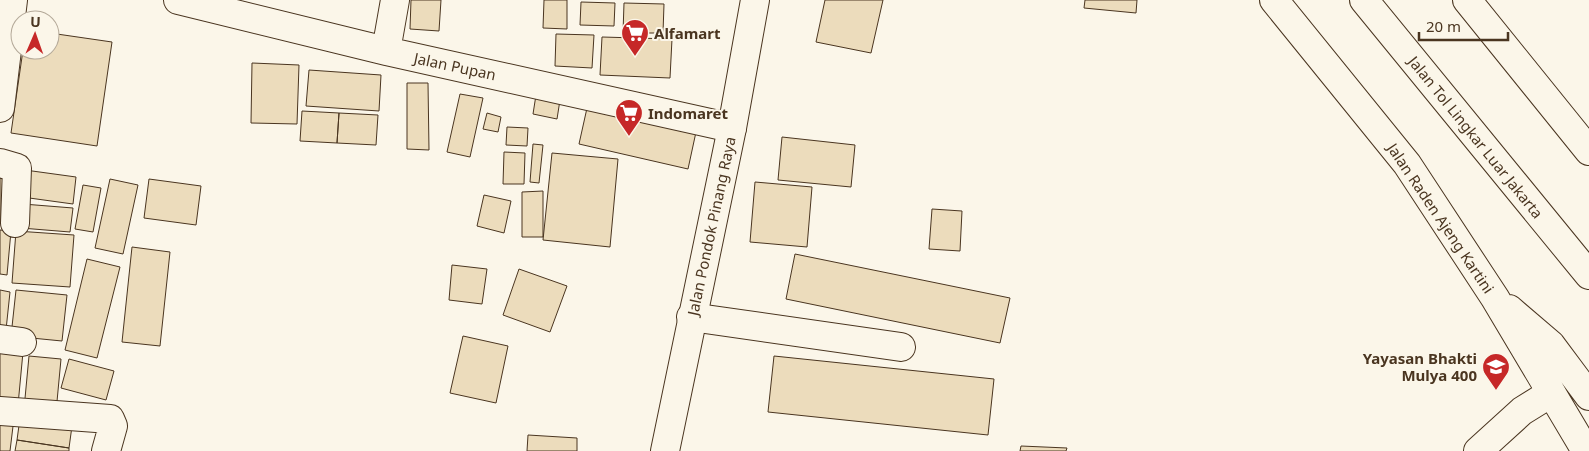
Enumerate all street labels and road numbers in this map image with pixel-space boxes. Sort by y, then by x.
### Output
street label: Jalan Pupan [410,47,498,84]
street label: Jalan Tol Lingkar Luar Jakarta [1403,50,1548,222]
street label: Jalan Pondok Pinang Raya [682,135,740,319]
street label: Jalan Raden Ajeng Kartini [1382,137,1499,297]

